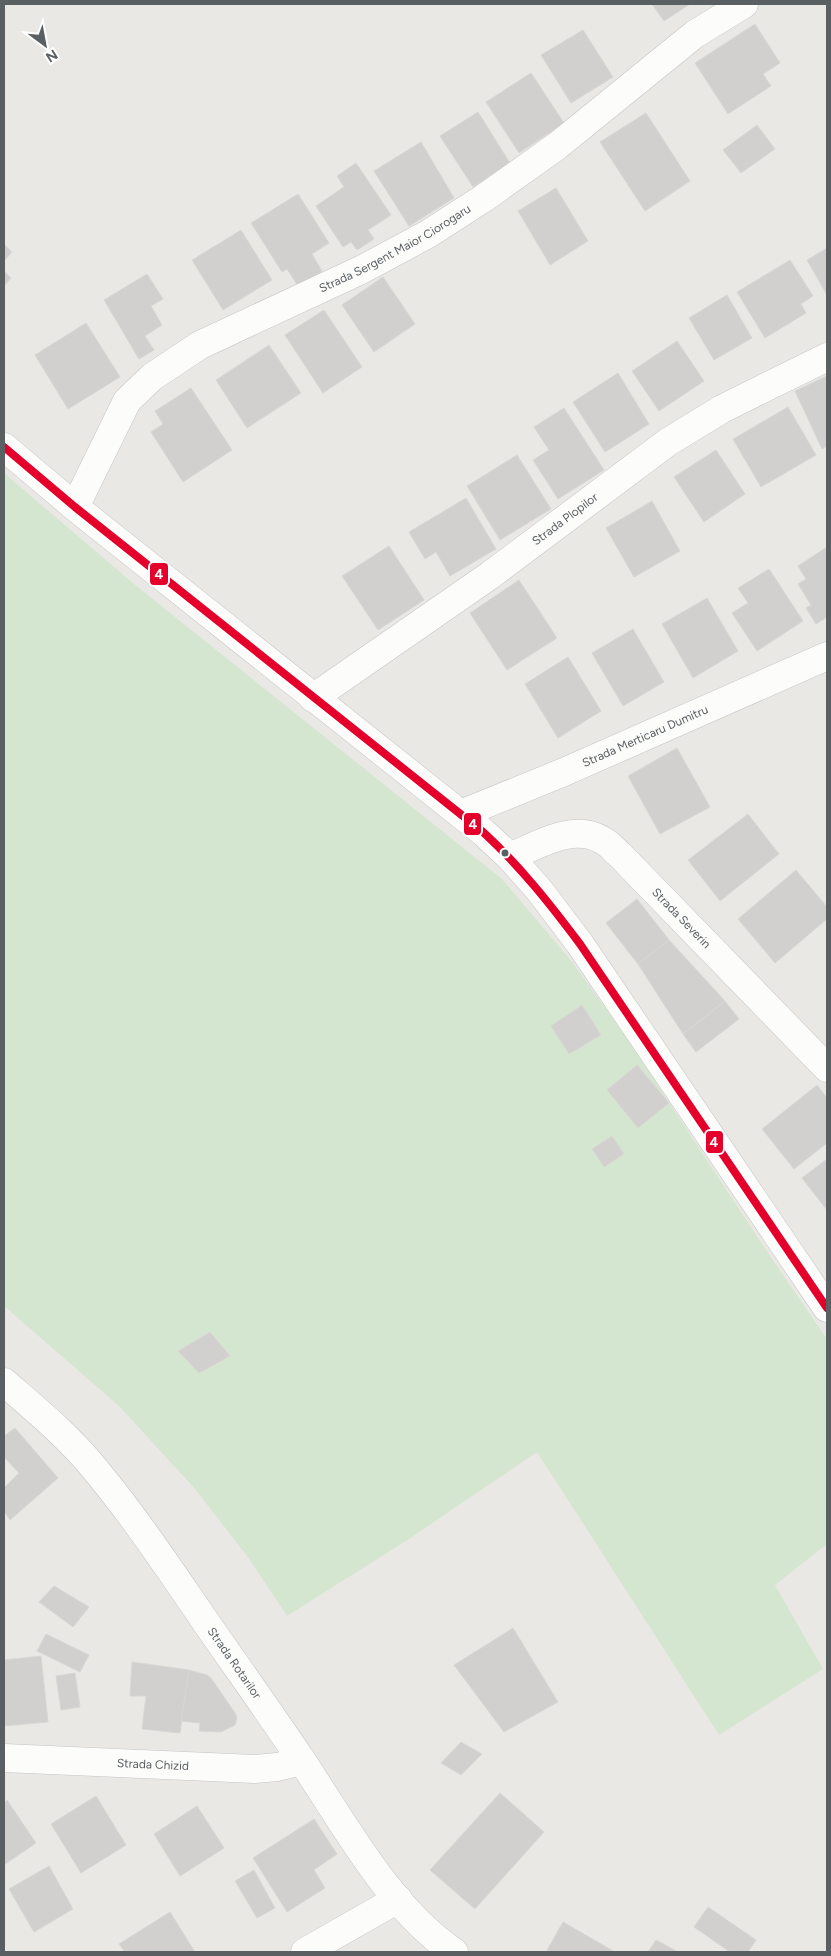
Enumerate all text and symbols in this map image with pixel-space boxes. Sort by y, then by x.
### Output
north arrow [20,20,70,70]
text: N [43,46,61,66]
street label: Strada Sergent Maior Ciorogaru [317,202,473,295]
street label: Strada Plopilor [529,490,600,548]
line badge: 4 [149,562,169,586]
text: 4 [155,566,164,583]
street label: Strada Merticaru Dumitru [580,702,710,770]
line badge: 4 [463,812,482,836]
text: 4 [469,816,478,833]
unlabelled marker [500,848,510,858]
street label: Strada Severin [649,885,714,951]
line badge: 4 [705,1130,724,1154]
text: 4 [710,1134,719,1151]
street label: Strada Rotarilor [205,1625,264,1701]
street label: Strada Chizid [117,1756,189,1773]

